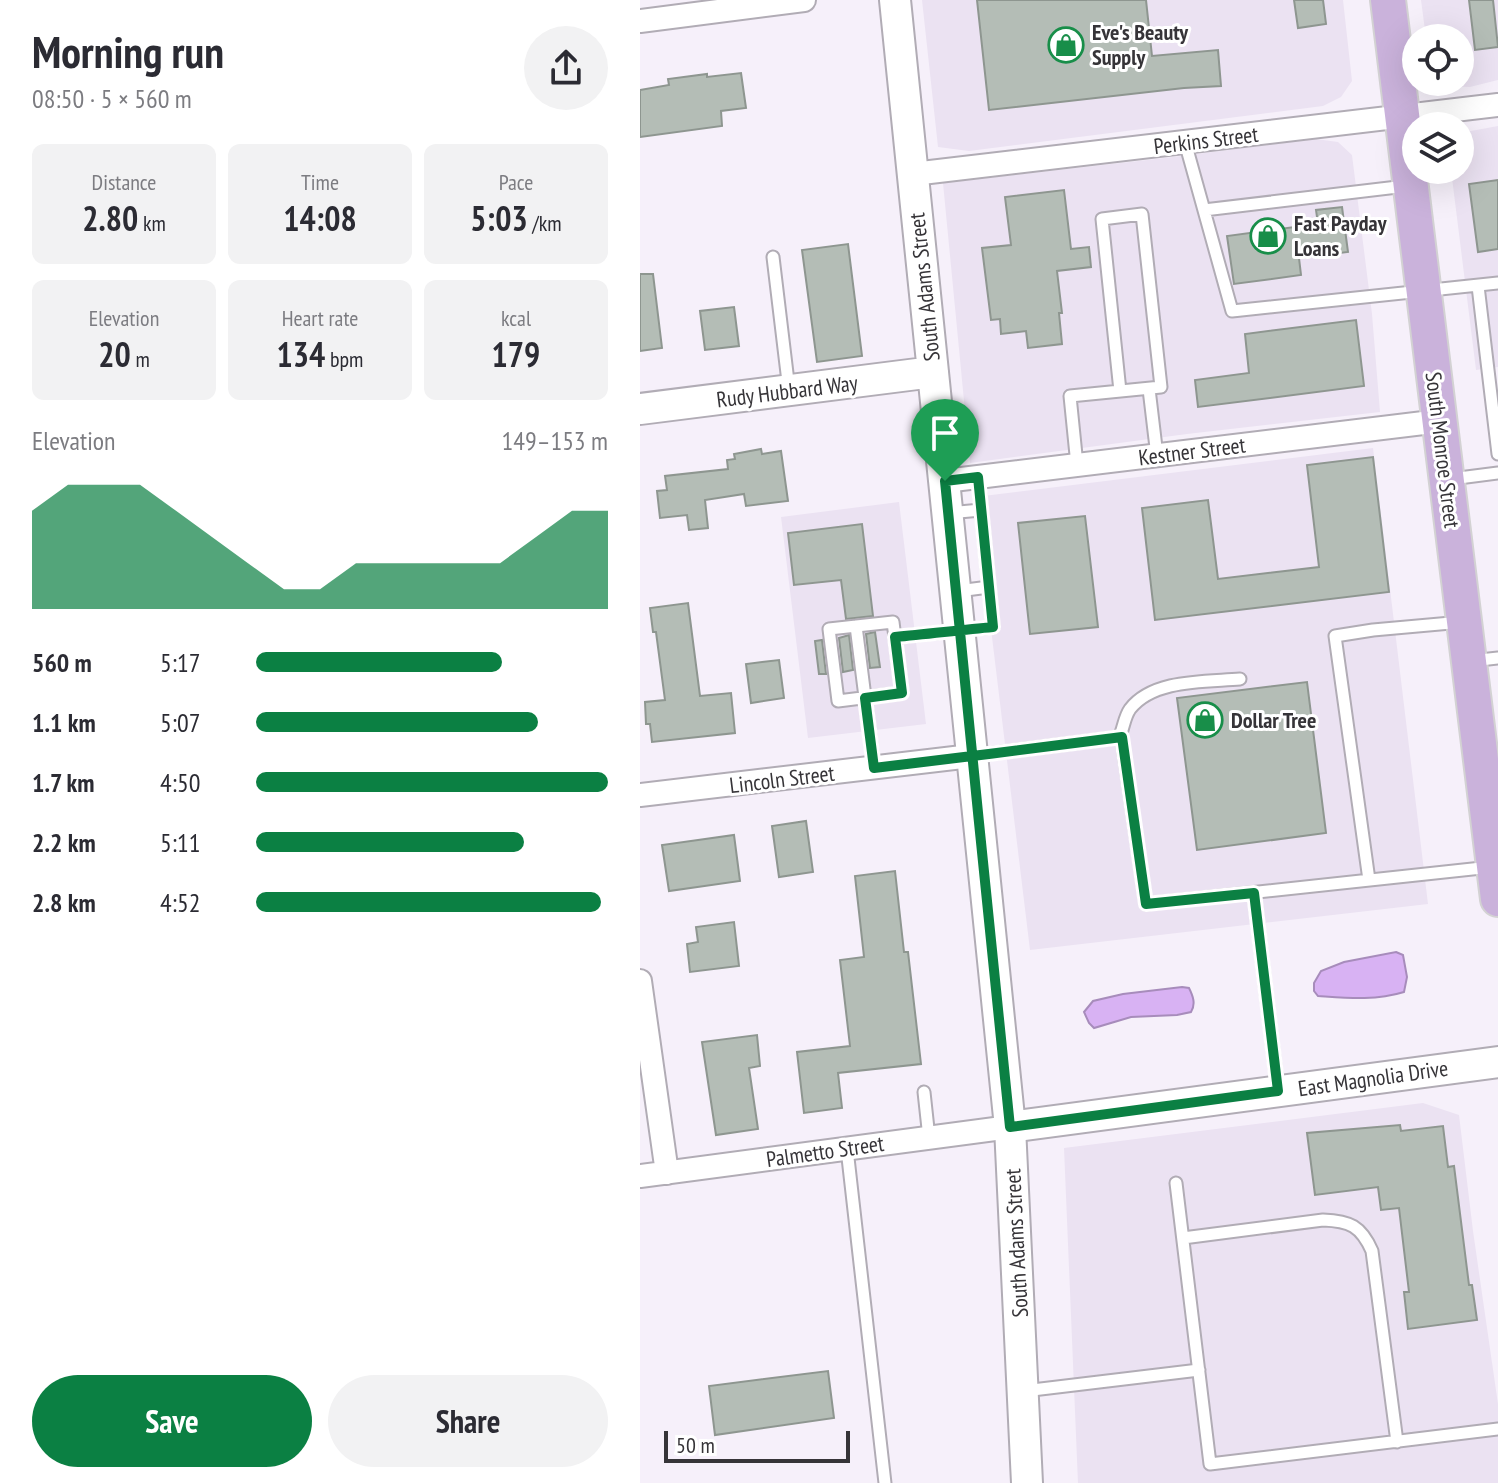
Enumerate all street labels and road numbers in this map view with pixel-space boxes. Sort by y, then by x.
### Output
street label: Perkins Street [1152,120,1260,160]
street label: South Adams Street [902,211,946,363]
street label: Rudy Hubbard Way [715,368,860,414]
street label: South Monroe Street [1420,370,1466,530]
street label: Kestner Street [1137,431,1247,471]
street label: Lincoln Street [728,759,836,799]
street label: East Magnolia Drive [1296,1054,1450,1102]
street label: Palmetto Street [764,1129,886,1173]
street label: South Adams Street [998,1168,1034,1318]

